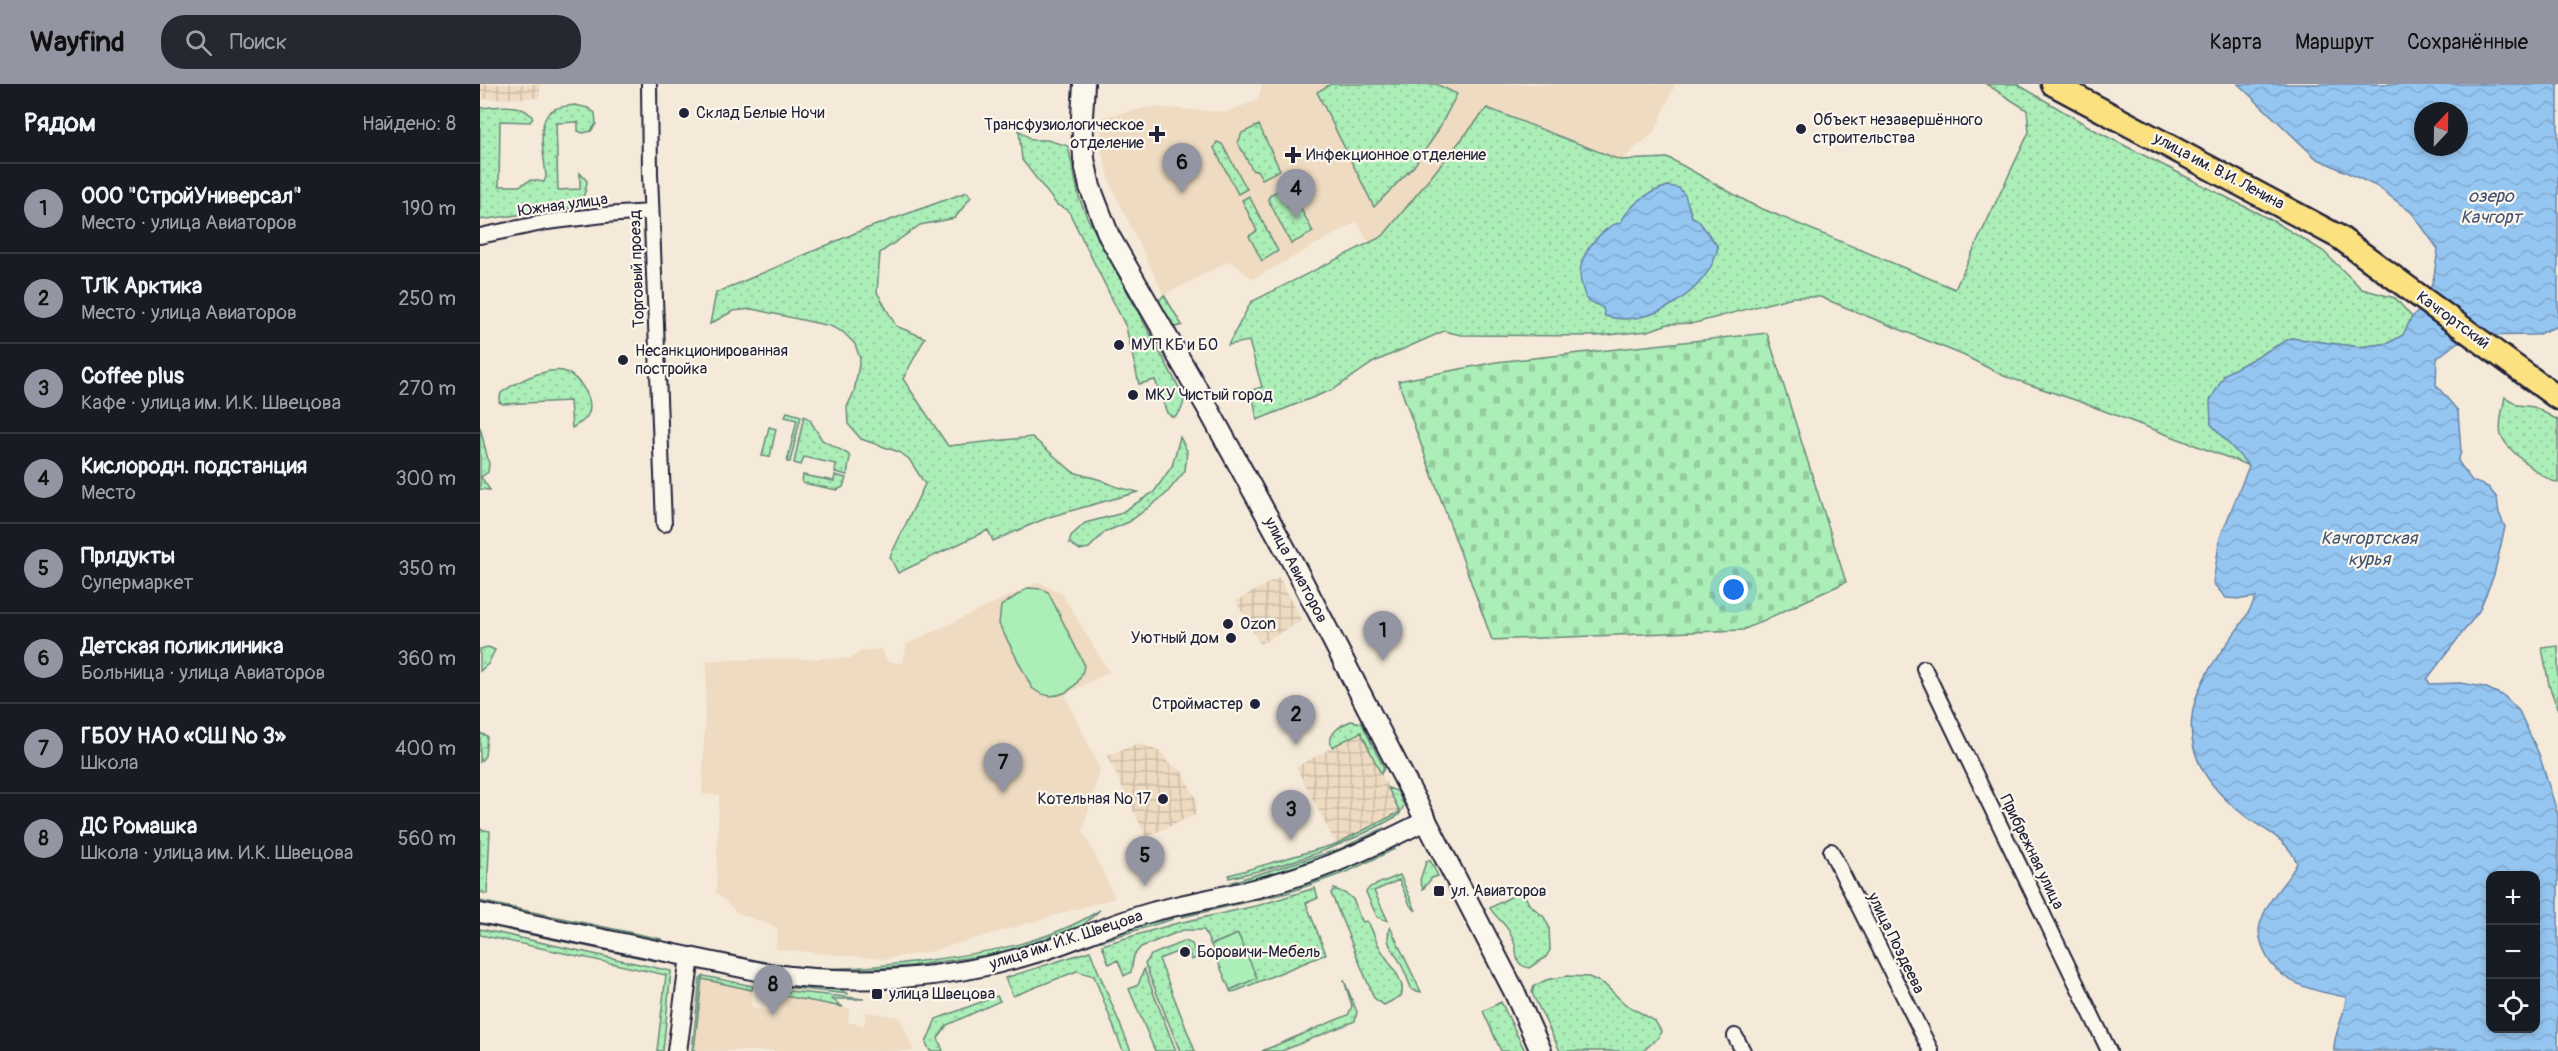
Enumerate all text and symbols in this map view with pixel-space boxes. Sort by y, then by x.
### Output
search box [161,15,581,69]
text: Wayfind [30,25,125,60]
icon: search [182,26,215,59]
text: Поиск [230,28,287,56]
text: Карта [2210,29,2262,56]
text: Маршрут [2295,29,2374,56]
text: Сохранённые [2407,29,2528,56]
north arrow [2414,102,2468,156]
place label: Склад Белые Ночи [696,103,825,123]
marker: Склад Белые Ночи [677,106,691,120]
text: Рядом [24,107,96,139]
place label: Объект незавершённого строительства [1813,110,1983,148]
text: Найдено: 8 [362,111,456,136]
place label: Трансфузиологическое отделение [984,115,1144,153]
marker: Объект незавершённого строительства [1794,122,1808,136]
marker: Трансфузиологическое отделение [1148,125,1166,143]
street label: улица им. В.И. Ленина [2149,128,2288,214]
pin: 6 [1162,144,1202,193]
place label: Инфекционное отделение [1306,145,1486,165]
marker: Инфекционное отделение [1284,146,1302,164]
pin: 4 [1276,170,1316,219]
text: ООО "СтройУниверсал" [81,182,302,210]
water label: озеро Качгорт [2460,185,2525,229]
street label: Южная улица [517,189,609,221]
text: 1 [40,196,47,221]
text: 190 m [402,196,456,221]
street label: Торговый проезд [625,209,649,328]
text: Место · улица Авиаторов [81,210,297,235]
text: ТЛК Арктика [81,272,202,300]
text: 2 [38,286,49,311]
text: 250 m [398,286,456,311]
street label: Качгортский [2413,287,2493,353]
text: Место · улица Авиаторов [81,300,297,325]
place label: МУП КБ и БО [1131,335,1218,355]
marker: МУП КБ и БО [1112,338,1126,352]
place label: Несанкционированная постройка [635,341,788,379]
marker: Несанкционированная постройка [616,353,630,367]
text: Coffee plus [81,362,184,390]
text: 3 [38,376,49,401]
text: 270 m [398,376,456,401]
place label: МКУ Чистый город [1145,385,1273,405]
marker: МКУ Чистый город [1126,388,1140,402]
text: Кафе · улица им. И.К. Швецова [81,390,341,415]
text: Кислородн. подстанция [81,452,307,480]
text: 4 [38,466,49,491]
text: 300 m [395,466,456,491]
text: Место [81,480,136,505]
street label: улица Авиаторов [1259,513,1332,626]
water label: Качгортская курья [2321,527,2419,571]
text: Прлдукты [81,542,175,570]
text: 5 [38,556,49,581]
text: 350 m [398,556,456,581]
text: Супермаркет [81,570,193,595]
your location [1719,575,1748,604]
pin: 1 [1364,612,1402,661]
place label: Ozon [1240,614,1276,634]
marker: Ozon [1221,617,1235,631]
place label: Уютный дом [1131,628,1219,648]
marker: Уютный дом [1224,631,1238,645]
text: Детская поликлиника [81,632,283,660]
text: 6 [38,646,49,671]
text: 360 m [397,646,456,671]
text: Больница · улица Авиаторов [81,660,325,685]
place label: Строймастер [1152,694,1243,714]
pin: 2 [1276,696,1316,745]
marker: Строймастер [1248,697,1262,711]
text: ГБОУ НАО «СШ № 3» [81,722,286,750]
text: 7 [38,736,49,761]
text: 400 m [395,736,456,761]
pin: 7 [984,744,1022,793]
text: Школа [81,750,138,775]
place label: Котельная № 17 [1038,789,1152,809]
pin: 3 [1272,790,1310,840]
street label: Прибрежная улица [1996,791,2068,913]
marker: Котельная № 17 [1156,792,1170,806]
text: ДС Ромашка [81,812,197,840]
text: 8 [38,826,49,851]
text: 560 m [398,826,456,851]
pin: 5 [1126,836,1164,886]
text: Школа · улица им. И.К. Швецова [81,840,353,865]
map controls [2486,871,2540,1033]
button: + [2486,871,2540,925]
place label: ул. Авиаторов [1450,881,1547,901]
marker: ул. Авиаторов [1432,884,1446,898]
street label: улица Поздеева [1862,888,1929,997]
street label: улица им. И.К. Швецова [986,906,1145,975]
button: − [2486,925,2540,979]
place label: Боровичи-Мебель [1197,942,1321,962]
marker: Боровичи-Мебель [1178,945,1192,959]
pin: 8 [754,966,792,1015]
button: locate [2486,979,2540,1033]
place label: улица Швецова [888,984,995,1004]
marker: улица Швецова [870,987,884,1001]

